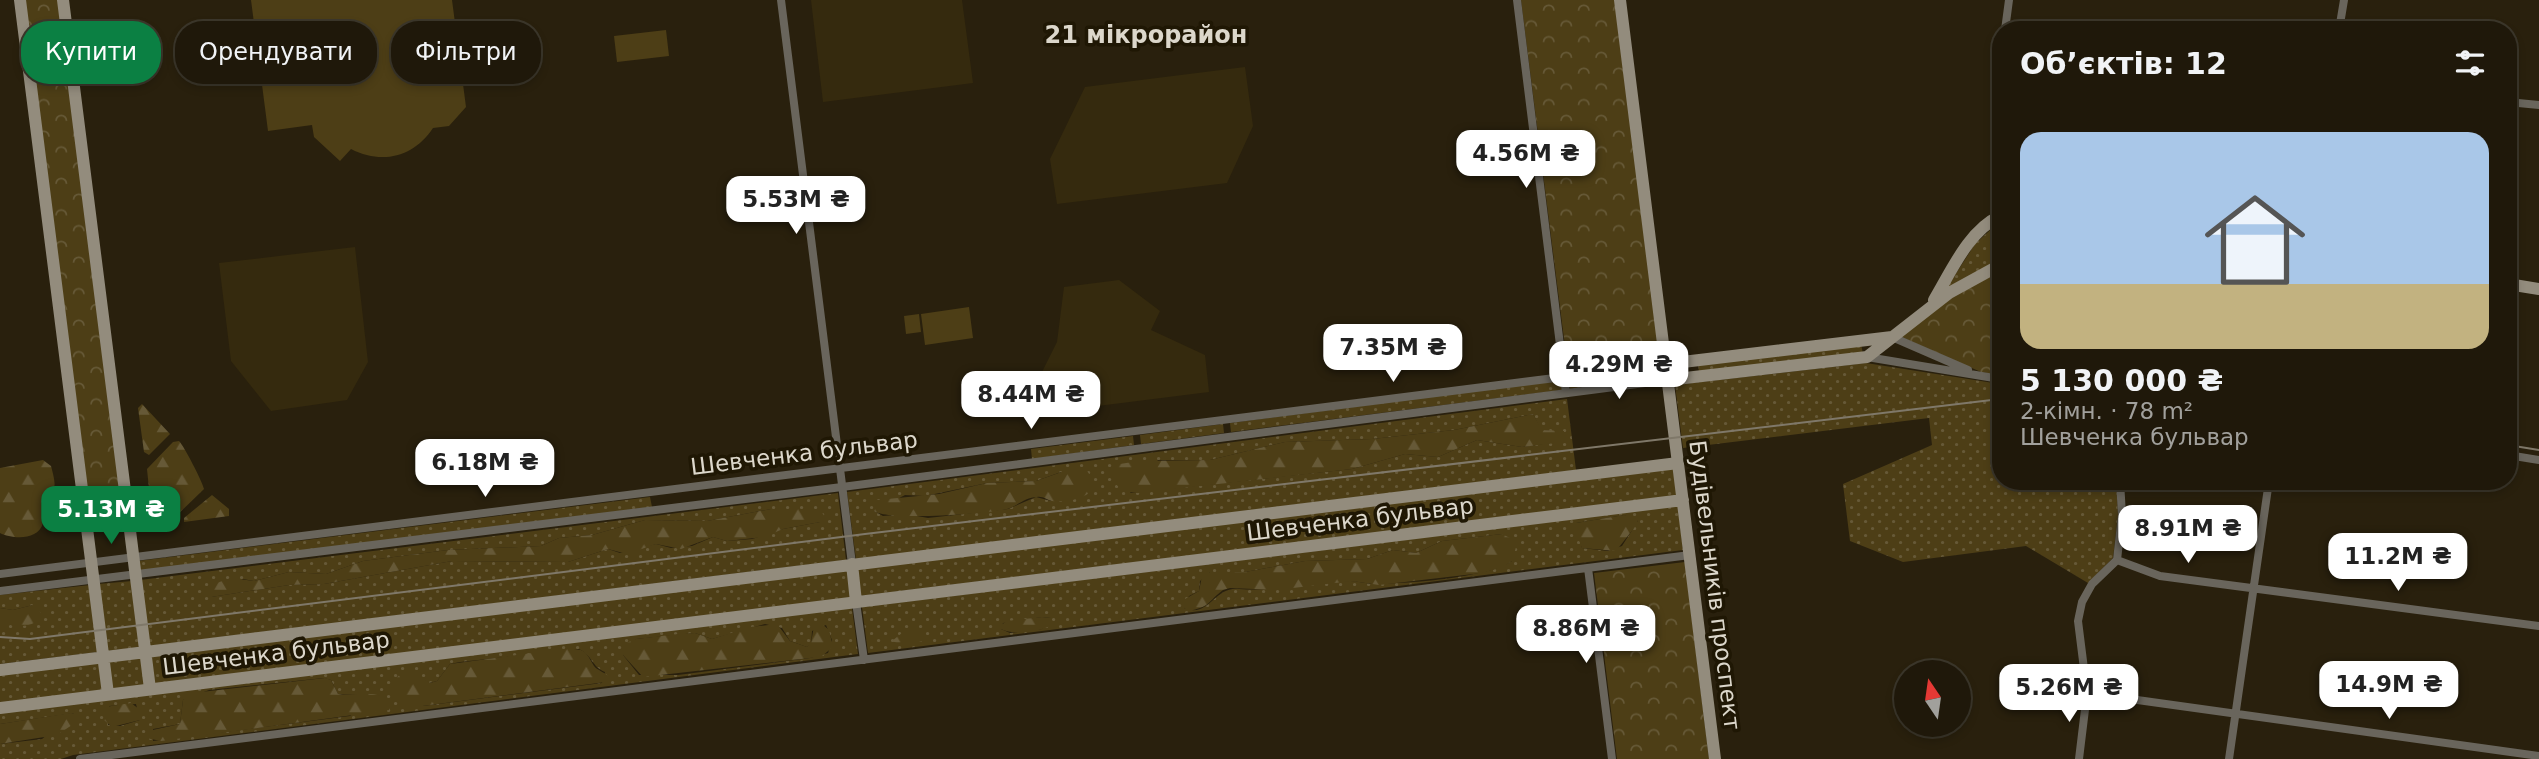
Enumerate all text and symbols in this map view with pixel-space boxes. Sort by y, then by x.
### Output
chip: Купити [21,21,161,84]
chip: Орендувати [175,21,377,84]
chip: Фільтри [391,21,541,84]
district label: 21 мікрорайон [1045,21,1247,49]
icon: filters [2451,44,2489,82]
text: Об’єктів: 12 [2020,46,2227,81]
pin: 4.56M ₴ [1461,130,1591,190]
text: 4.56M ₴ [1472,140,1580,166]
pin: 5.53M ₴ [731,176,861,236]
icon: home [2192,177,2318,303]
text: 5.53M ₴ [742,186,850,212]
pin: 7.35M ₴ [1328,324,1458,384]
text: 7.35M ₴ [1339,334,1447,360]
pin: 4.29M ₴ [1554,342,1684,401]
text: 4.29M ₴ [1565,351,1673,377]
text: 5 130 000 ₴ [2020,363,2223,398]
pin: 8.44M ₴ [966,372,1096,431]
text: 8.44M ₴ [977,381,1085,407]
text: 2-кімн. · 78 m² [2020,398,2193,424]
text: Шевченка бульвар [2020,424,2249,450]
street label: Шевченка бульвар [689,426,919,480]
street label: Будівельників проспект [1684,439,1746,731]
pin: 6.18M ₴ [420,440,550,499]
text: 6.18M ₴ [431,449,539,475]
pin: 5.13M ₴ [46,486,176,546]
street label: Шевченка бульвар [1245,492,1475,546]
text: 5.13M ₴ [57,496,165,522]
pin: 8.91M ₴ [2123,505,2253,565]
text: 8.91M ₴ [2134,515,2242,541]
pin: 11.2M ₴ [2333,534,2463,593]
text: 11.2M ₴ [2344,543,2452,569]
pin: 8.86M ₴ [1521,606,1651,665]
text: 8.86M ₴ [1532,615,1640,641]
street label: Шевченка бульвар [161,626,391,680]
north arrow [1894,660,1970,737]
map controls [1894,660,1971,737]
pin: 14.9M ₴ [2324,662,2454,721]
pin: 5.26M ₴ [2004,664,2134,724]
text: 14.9M ₴ [2335,671,2443,697]
text: 5.26M ₴ [2015,674,2123,700]

